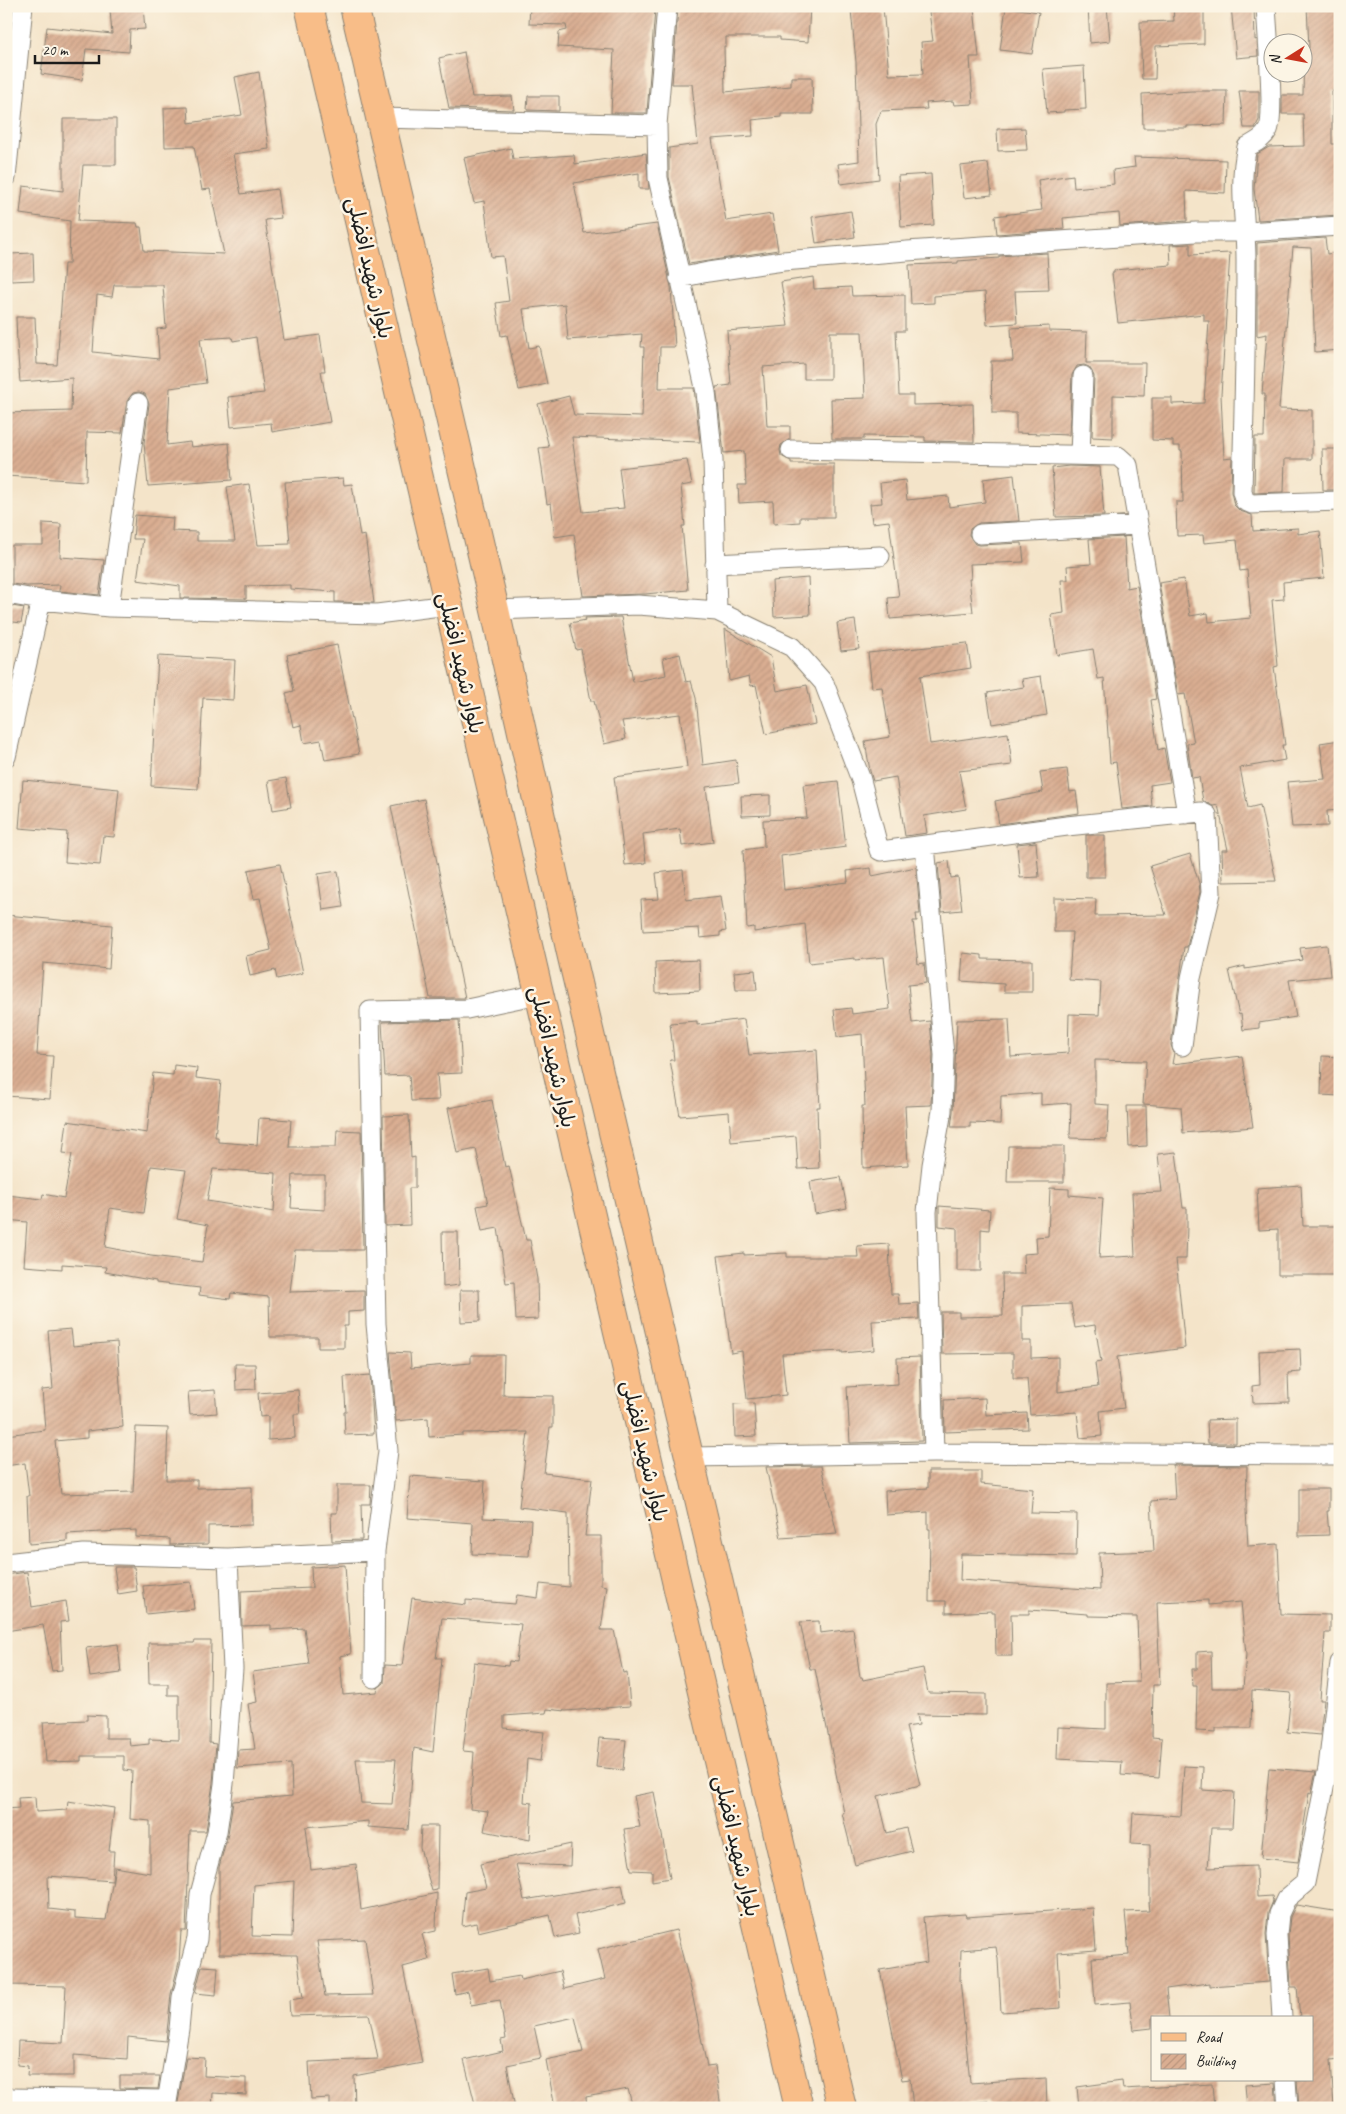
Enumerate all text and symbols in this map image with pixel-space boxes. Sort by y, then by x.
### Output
scale bar [35,32,99,64]
north arrow [1264,32,1314,82]
text: 20 m [42,41,69,60]
text: N [1266,52,1285,66]
street label: بلوار شهید افضلی [340,195,399,342]
street label: بلوار شهید افضلی [431,590,490,737]
street label: بلوار شهید افضلی [523,984,582,1131]
street label: بلوار شهید افضلی [615,1378,674,1525]
street label: بلوار شهید افضلی [707,1773,766,1920]
legend [1151,2016,1314,2082]
text: Road [1196,2028,1223,2047]
text: Building [1196,2052,1236,2071]

